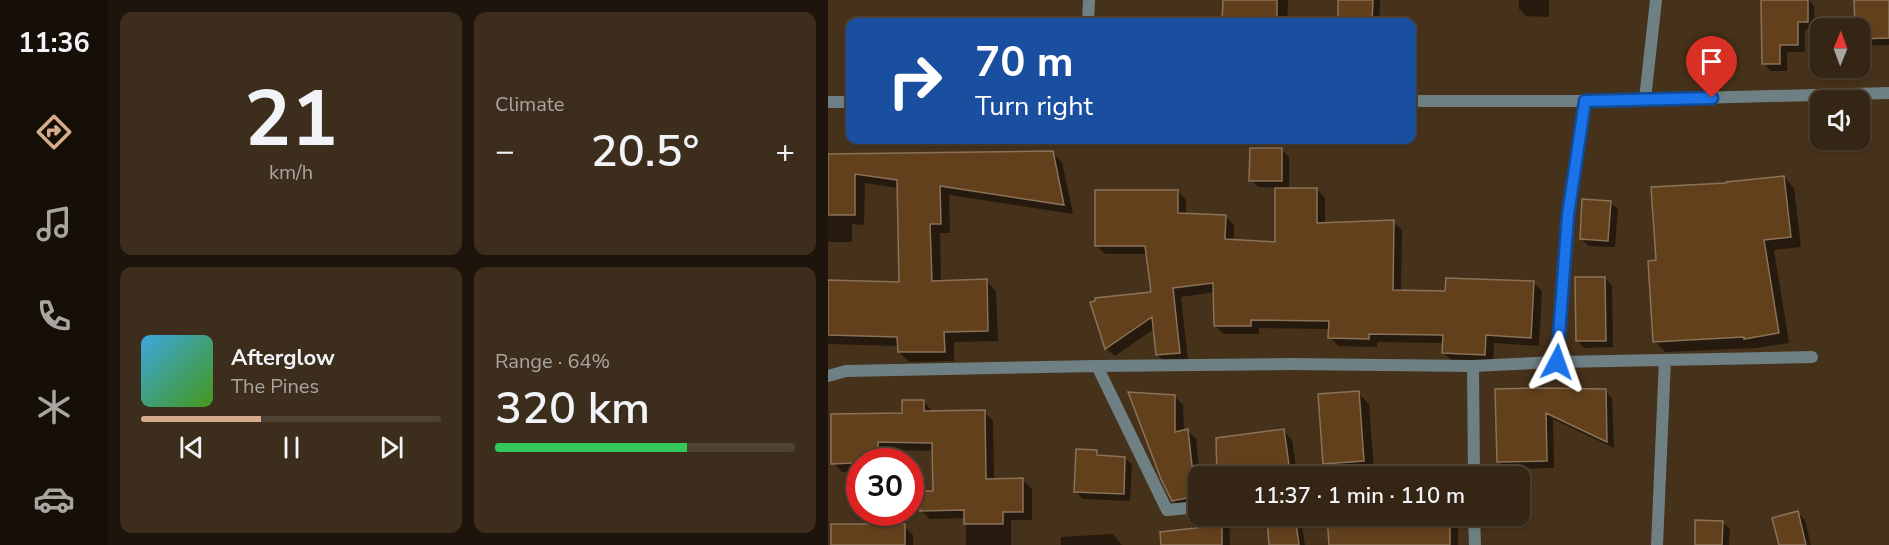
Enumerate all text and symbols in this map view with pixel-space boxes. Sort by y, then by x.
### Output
north arrow [1810,18,1870,78]
map controls [1810,18,1870,150]
text: 11:36 [18,25,90,62]
text: 70 m [975,34,1074,91]
pin [1686,36,1737,98]
icon: right [876,42,954,120]
icon: arrive [1695,45,1728,78]
text: 21 [244,66,338,173]
text: Turn right [975,88,1093,125]
button: sound [1810,90,1870,150]
text: Climate [495,91,564,118]
icon: directions [33,111,75,153]
text: 20.5° [591,121,699,182]
text: − [495,129,515,174]
text: + [775,129,795,174]
text: km/h [269,159,313,186]
icon: music [33,203,75,245]
icon: phone [33,295,75,337]
position arrow [1525,330,1589,394]
text: Afterglow [231,343,335,373]
text: Range · 64% [495,348,610,375]
text: The Pines [231,373,319,400]
text: 320 km [495,378,650,439]
icon: climate [33,386,75,428]
icon: previous [175,431,208,464]
icon: pause [275,431,308,464]
icon: next [375,431,408,464]
speed limit sign: 30 [846,448,924,526]
icon: car [33,478,75,520]
text: 11:37 · 1 min · 110 m [1253,481,1465,511]

